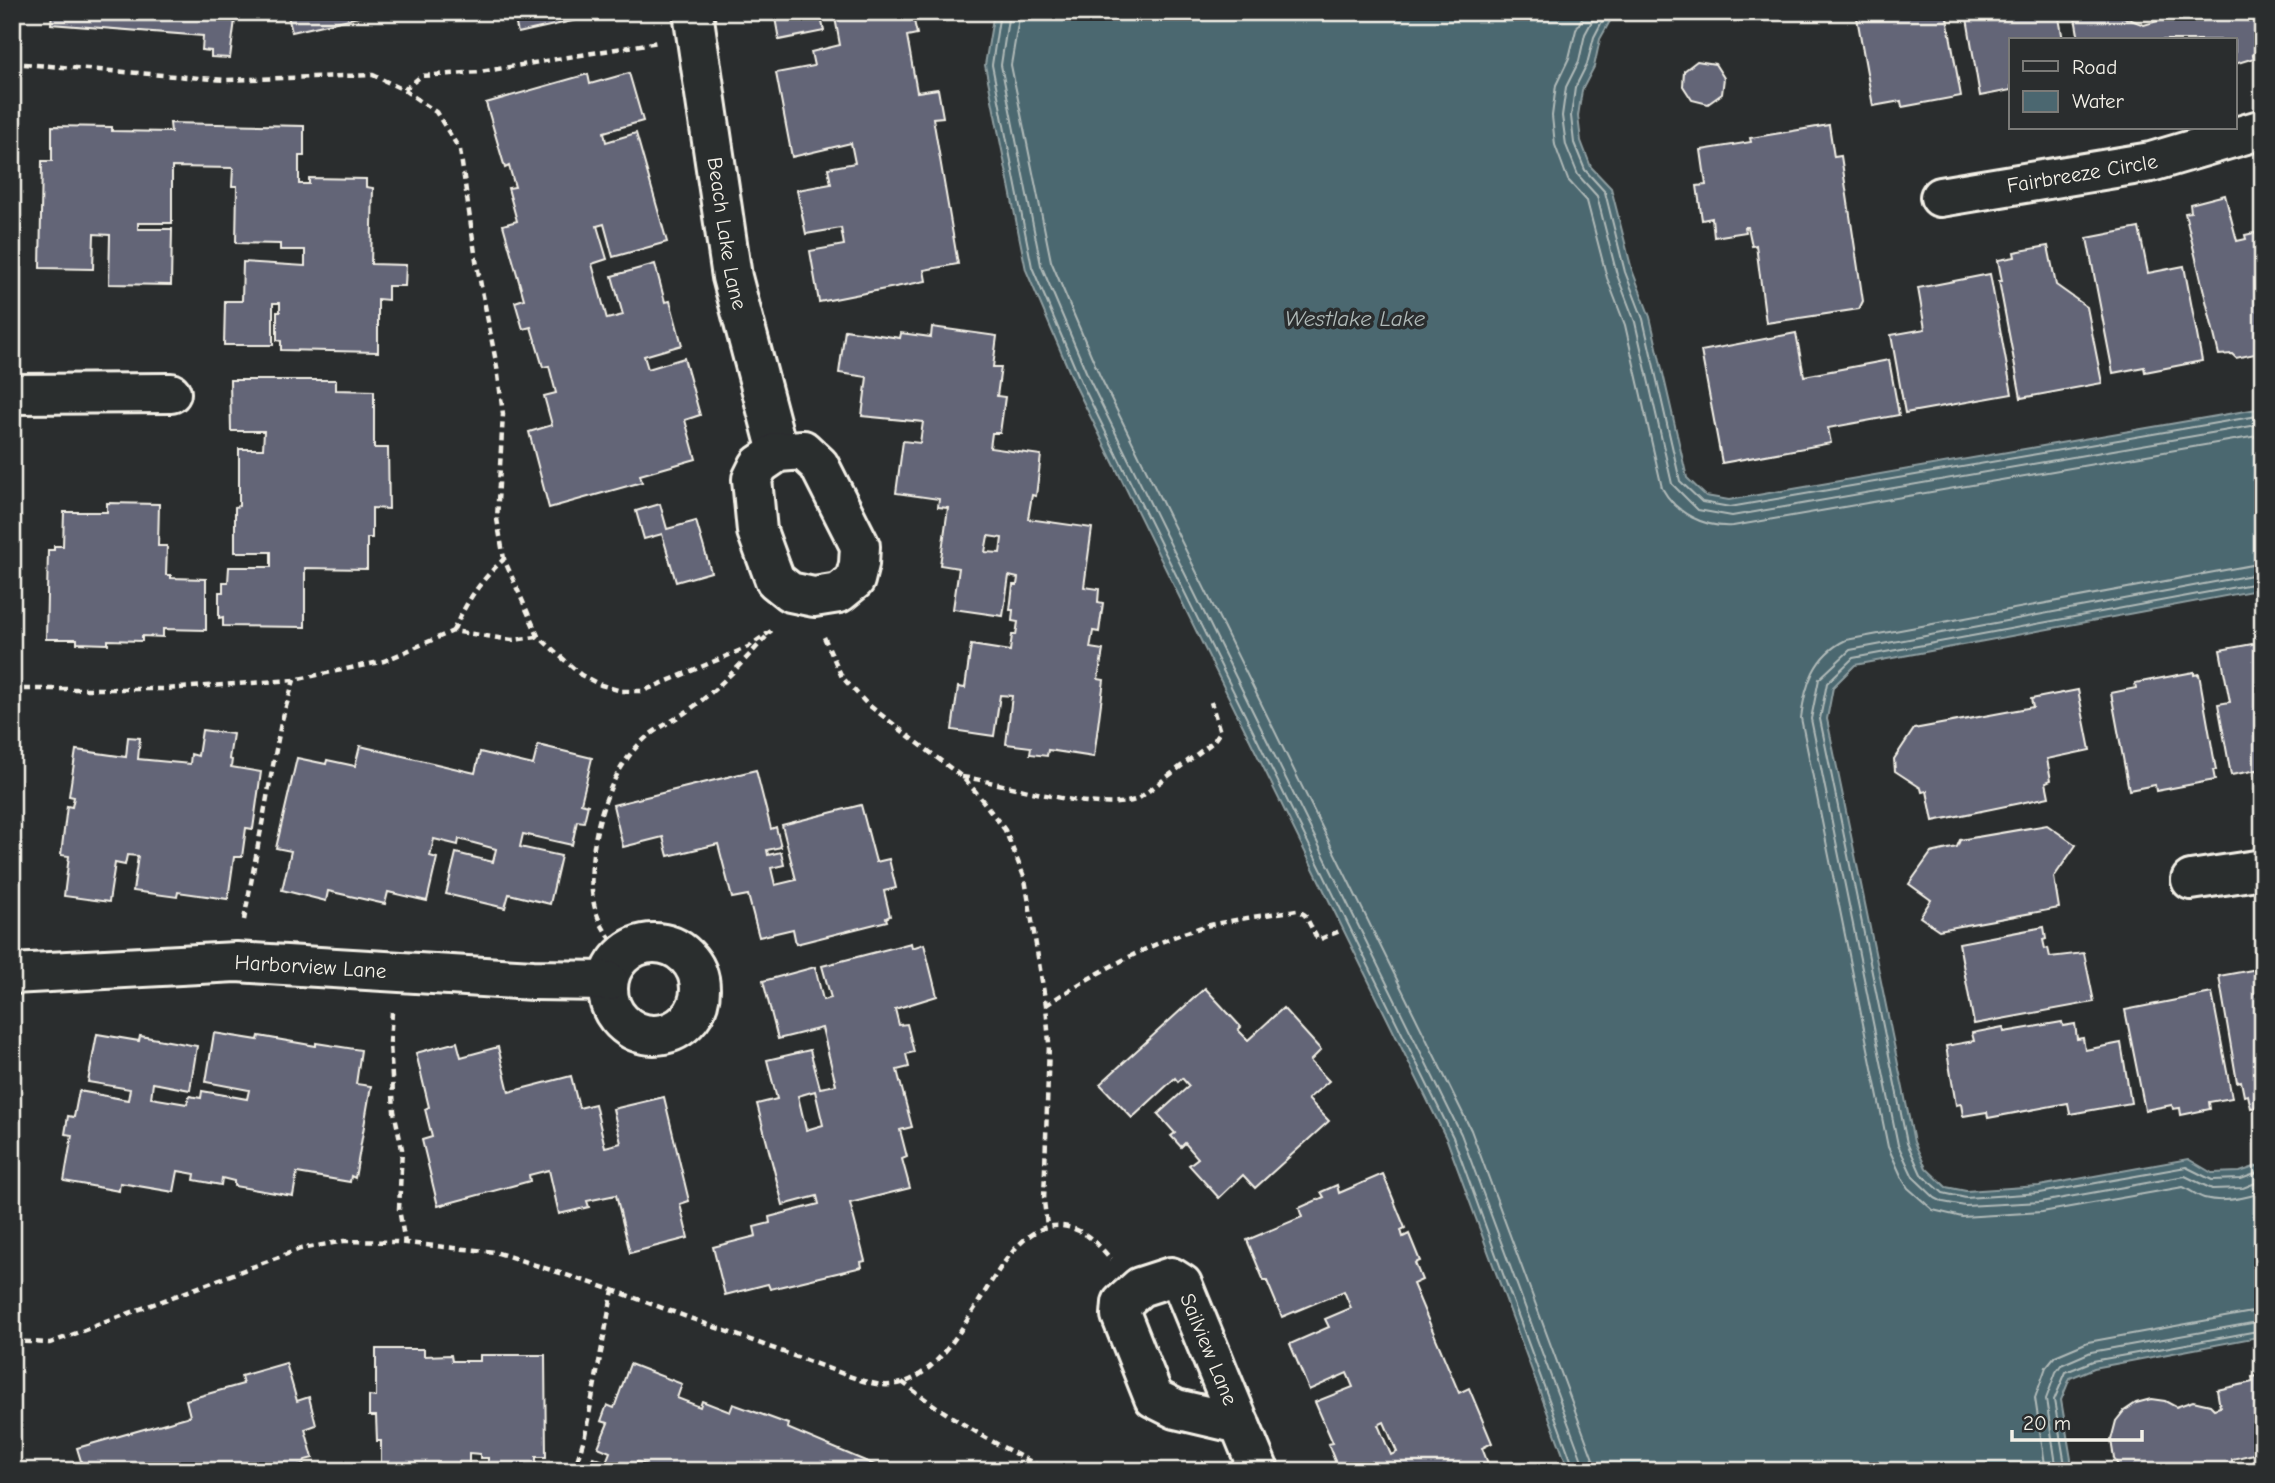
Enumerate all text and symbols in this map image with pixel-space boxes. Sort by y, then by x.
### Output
legend [2009,38,2236,130]
text: Road [2072,55,2117,79]
text: Water [2072,89,2125,113]
street label: Fairbreeze Circle [2005,149,2160,198]
street label: Beach Lake Lane [703,156,752,312]
water label: Westlake Lake [1285,305,1426,332]
street label: Harborview Lane [234,950,387,983]
street label: Sailview Lane [1175,1290,1243,1409]
scale bar [2012,1399,2142,1443]
text: 20 m [2023,1411,2071,1435]

